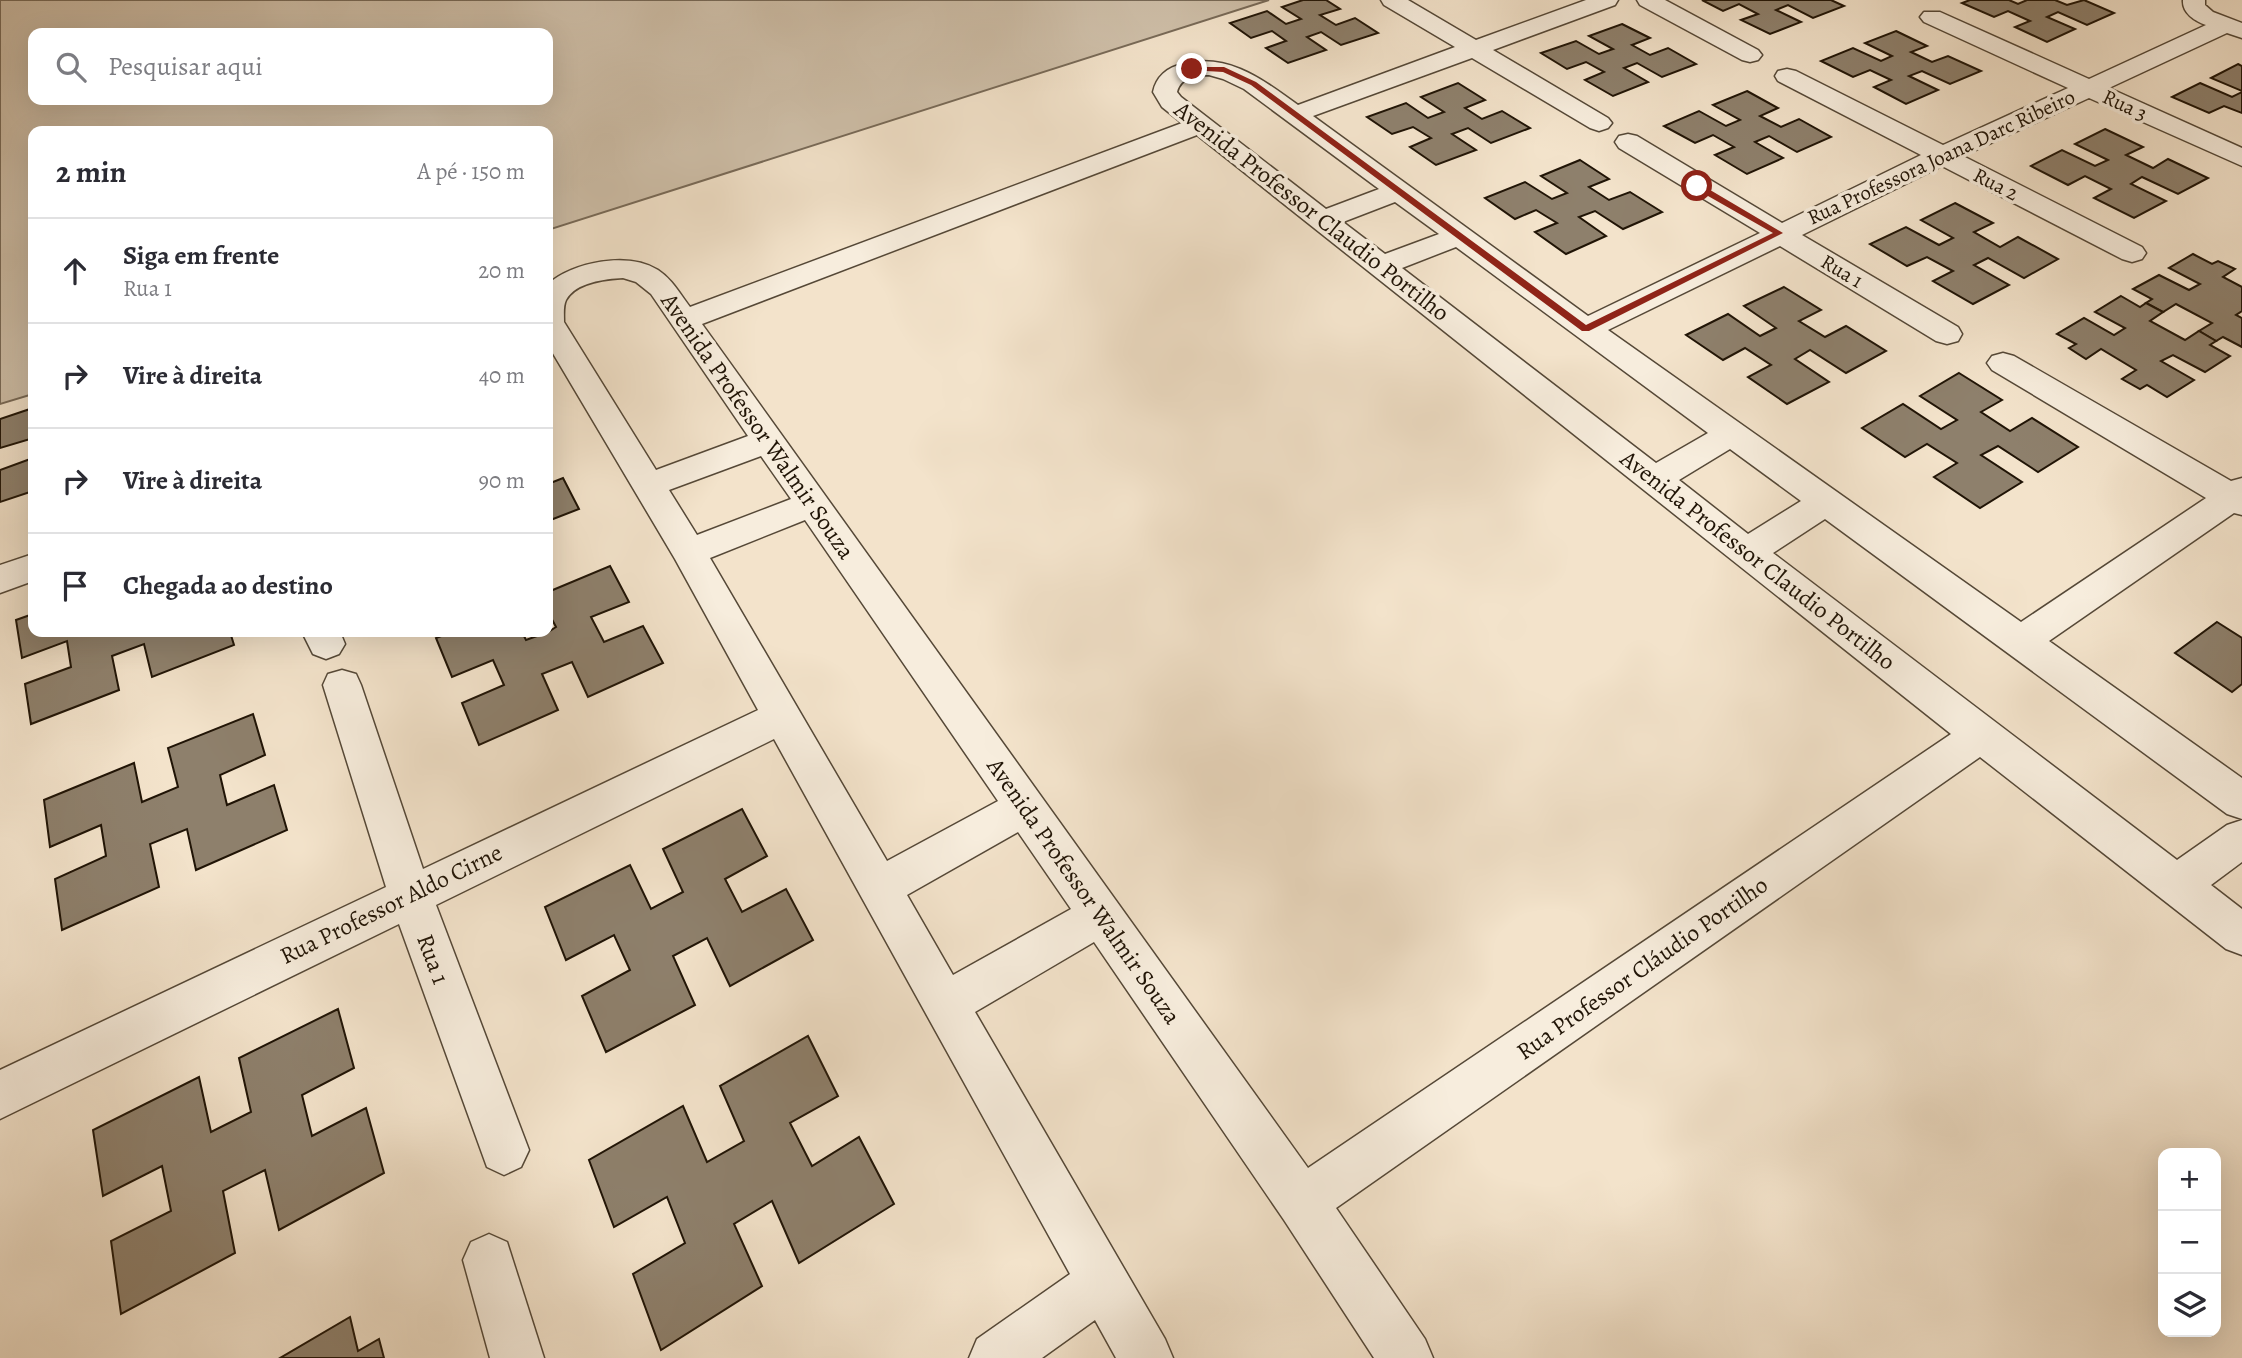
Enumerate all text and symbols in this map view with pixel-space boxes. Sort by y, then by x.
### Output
search box [28,28,553,105]
icon: search [52,48,90,86]
text: Pesquisar aqui [108,49,263,84]
route end [1176,53,1207,84]
street label: Rua Professora Joana Darc Ribeiro [1803,83,2079,231]
street label: Rua 3 [2098,83,2152,127]
street label: Avenida Professor Claudio Portilho [1167,93,1456,329]
text: 2 min [56,152,126,192]
text: A pé · 150 m [417,156,525,187]
street label: Rua 2 [1968,161,2024,207]
route start [1681,170,1712,201]
text: Siga em frente [123,238,279,273]
street label: Rua 1 [1816,247,1868,295]
icon: ahead [56,252,94,290]
text: 20 m [478,255,525,286]
text: Rua 1 [123,273,172,304]
street label: Avenida Professor Walmir Souza [653,286,863,566]
icon: right [56,357,94,395]
text: Vire à direita [123,358,262,393]
text: 40 m [479,360,525,391]
street label: Avenida Professor Claudio Portilho [1613,442,1902,678]
icon: right [56,462,94,500]
text: Vire à direita [123,463,262,498]
text: 90 m [479,465,525,496]
icon: arrive [56,567,94,605]
text: Chegada ao destino [123,568,333,603]
street label: Avenida Professor Walmir Souza [979,751,1189,1031]
street label: Rua Professor Aldo Cirne [275,836,507,972]
street label: Rua Professor Cláudio Portilho [1510,869,1774,1067]
street label: Rua 1 [409,930,457,988]
map controls [2158,1148,2221,1337]
button: + [2158,1148,2221,1211]
button: − [2158,1211,2221,1274]
button: layers [2158,1274,2221,1337]

